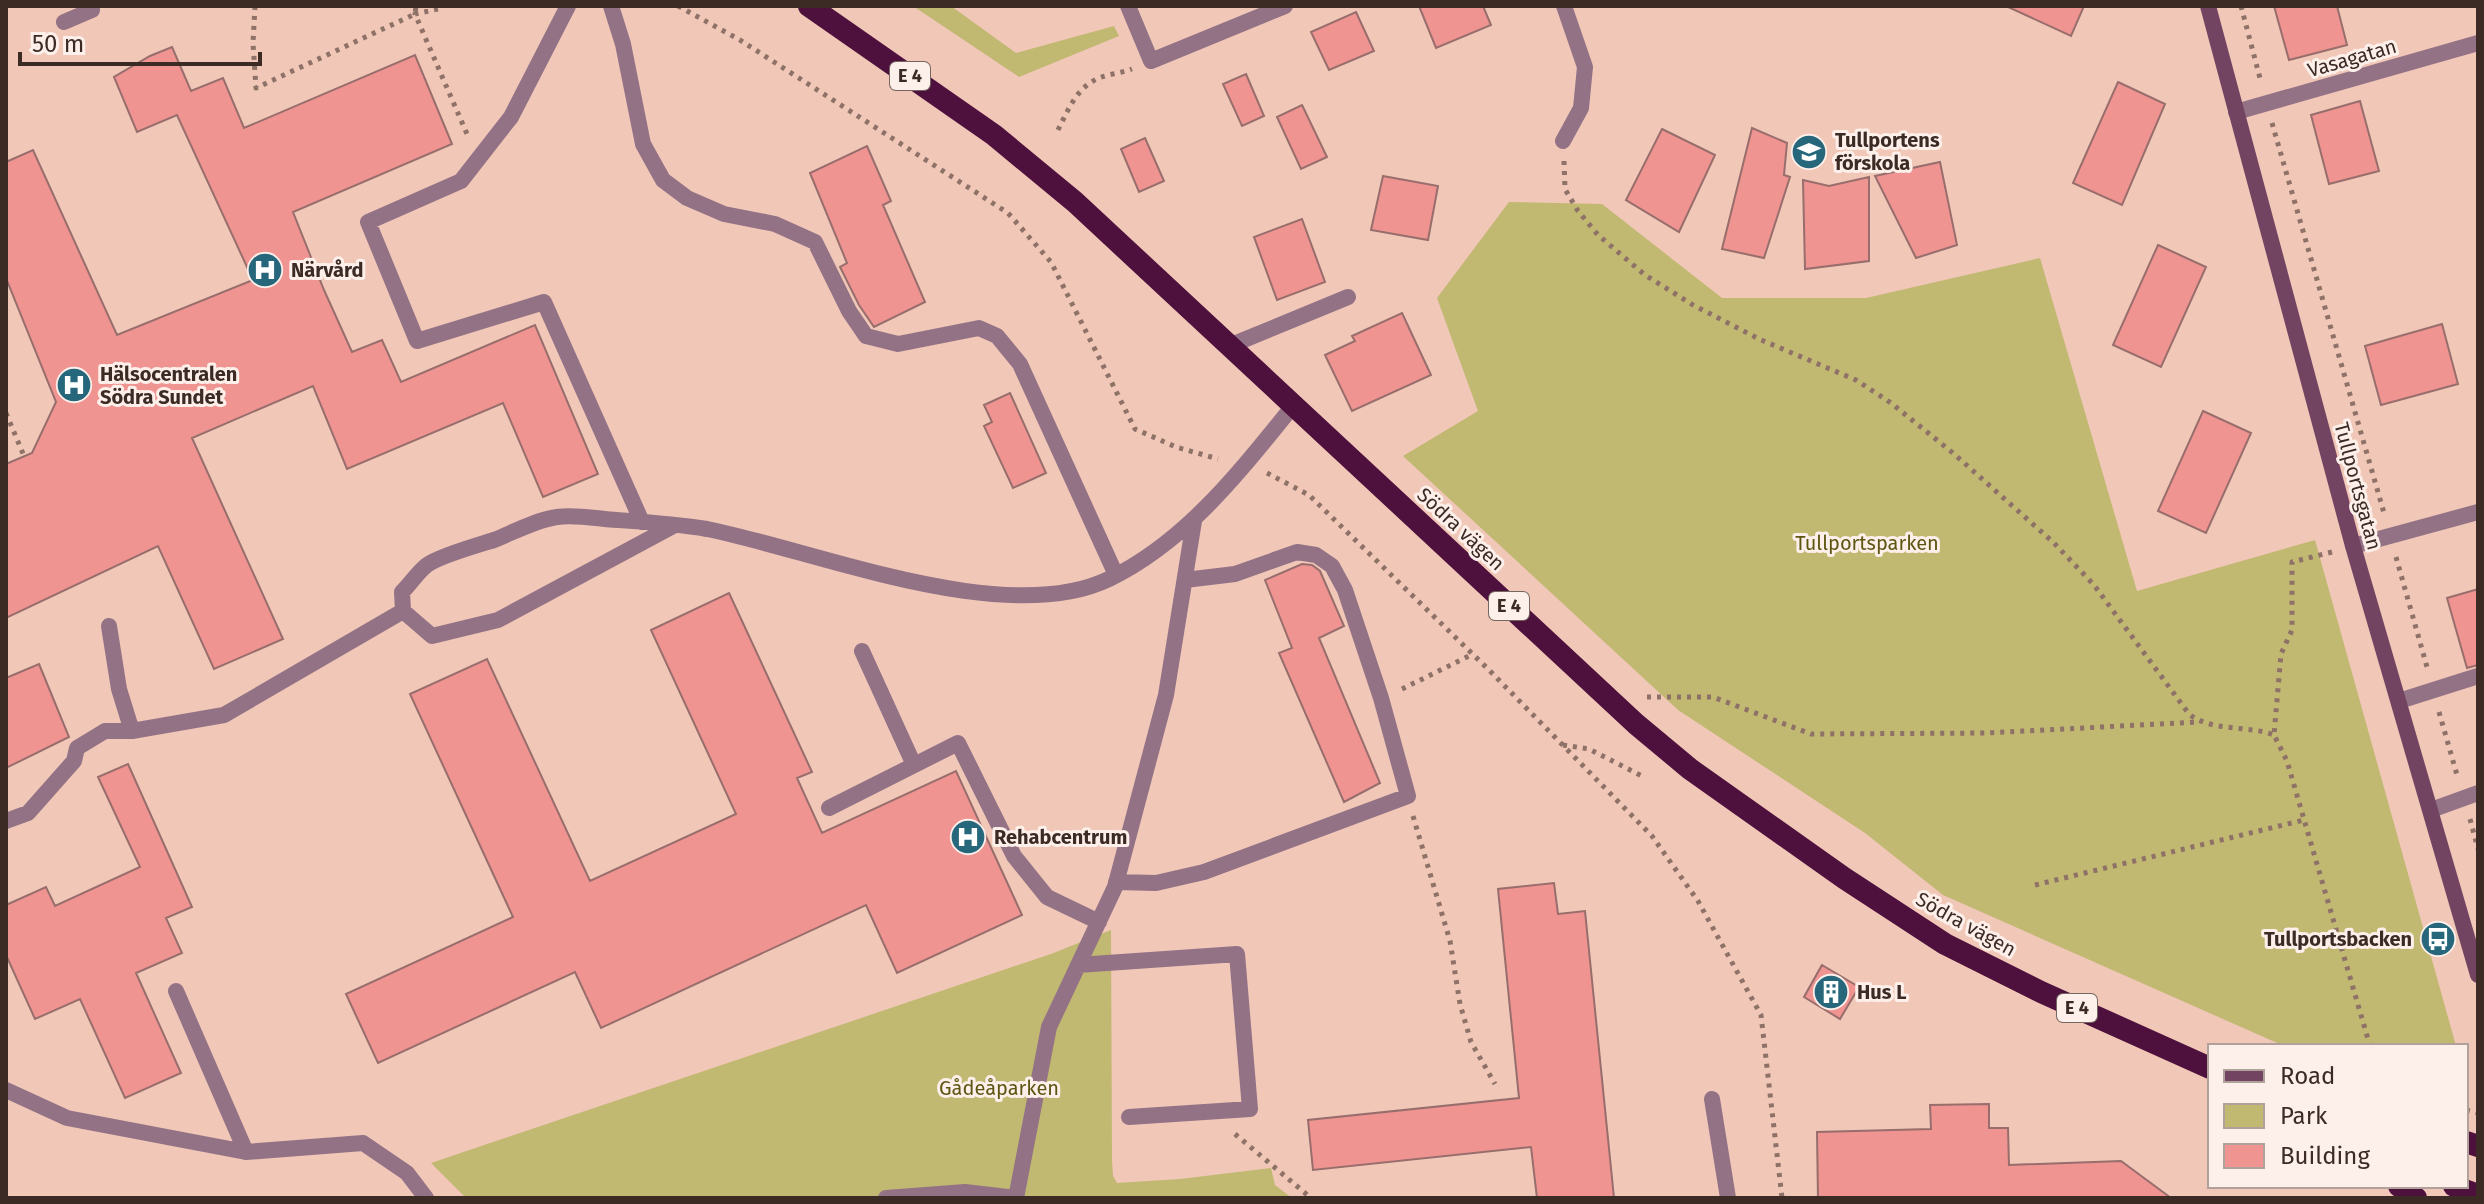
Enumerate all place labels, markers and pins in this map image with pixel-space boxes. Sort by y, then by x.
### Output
place label: Tullportens förskola [1835,128,1940,175]
school or university icon: Tullportens förskola [1790,133,1828,171]
hospital icon: Närvård [246,251,284,289]
place label: Närvård [291,258,363,282]
place label: Hälsocentralen Södra Sundet [100,362,237,409]
hospital icon: Hälsocentralen Södra Sundet [55,366,93,404]
hospital icon: Rehabcentrum [949,818,987,856]
place label: Rehabcentrum [994,825,1127,849]
bus stop icon: Tullportsbacken [2419,920,2457,958]
place label: Tullportsbacken [2264,927,2412,951]
building icon: Hus L [1812,973,1850,1011]
place label: Hus L [1857,980,1906,1004]

